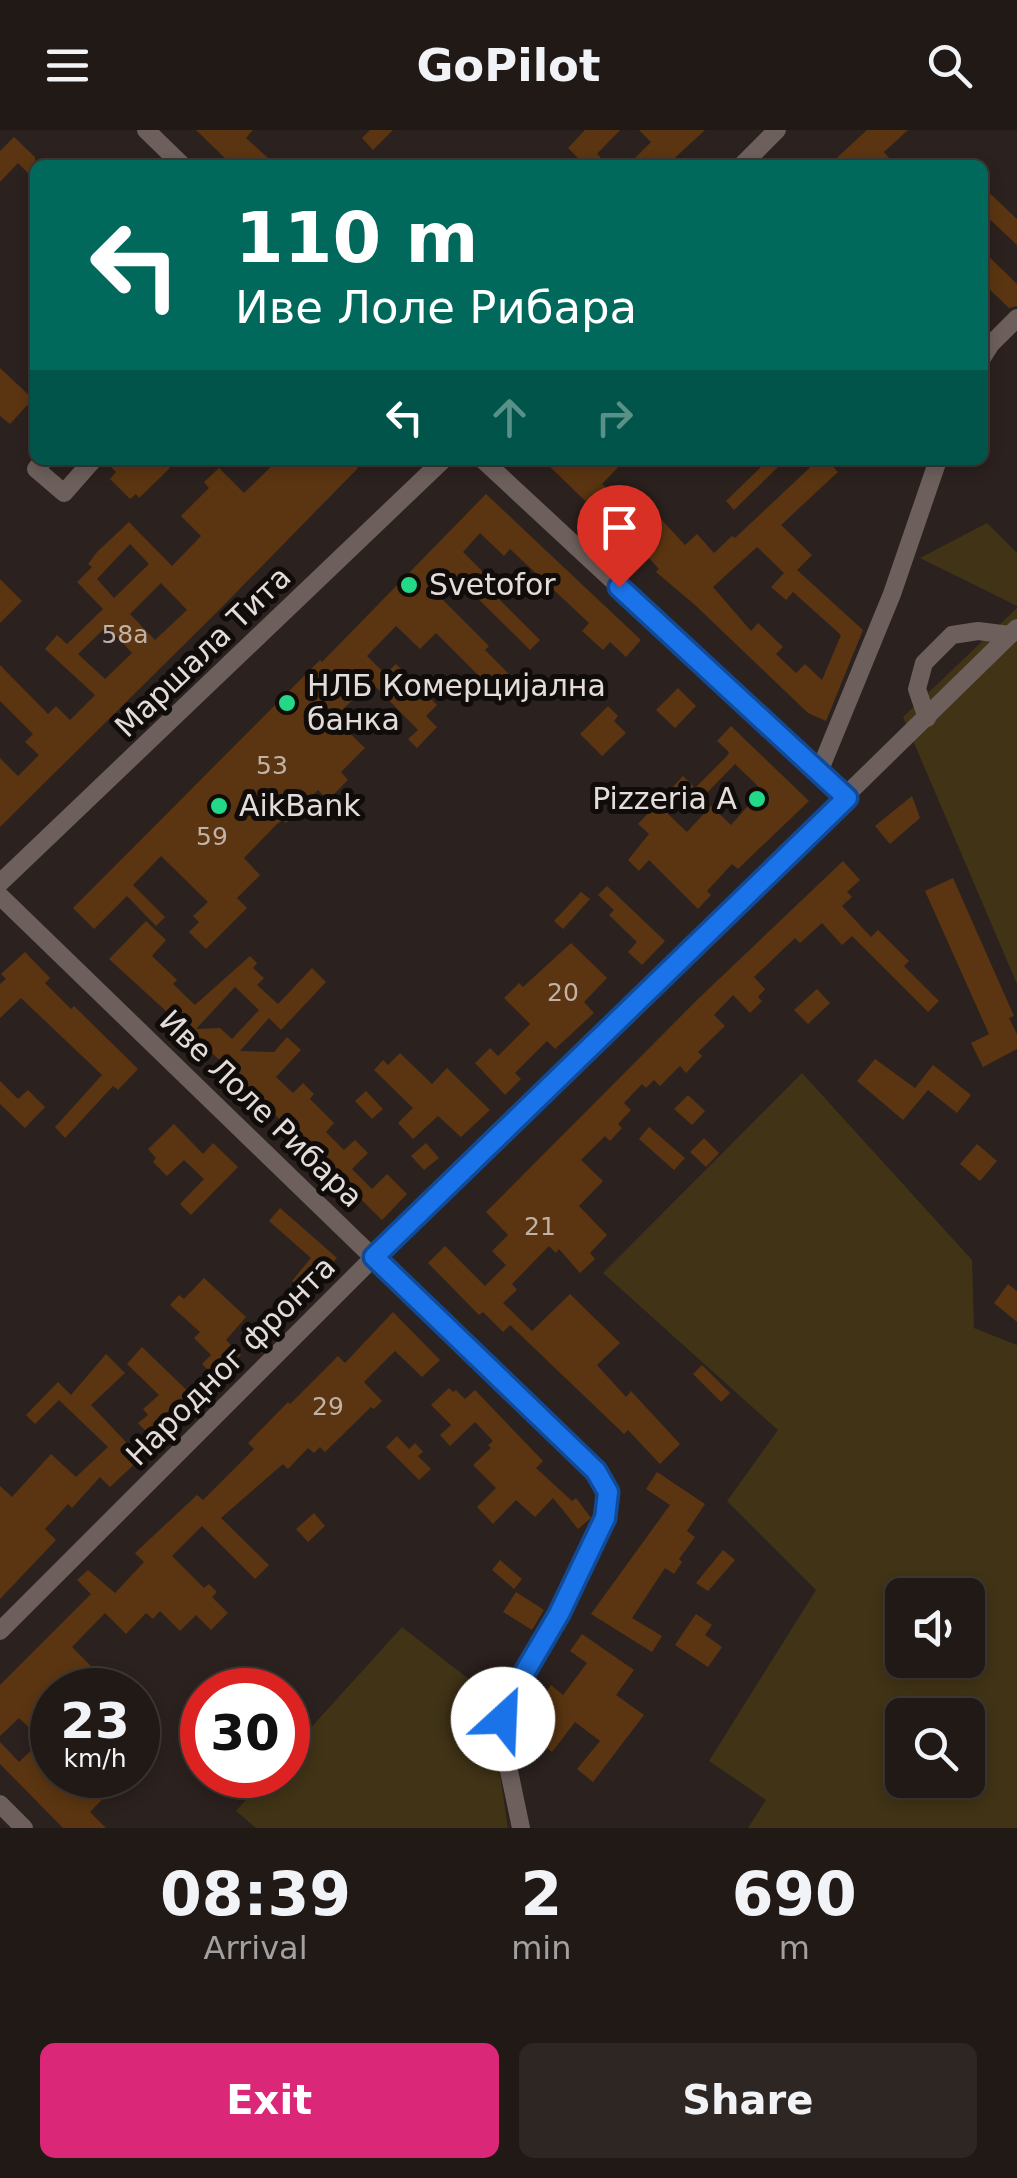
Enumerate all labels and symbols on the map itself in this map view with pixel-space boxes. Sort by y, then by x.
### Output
pin [577,485,662,588]
street label: Маршала Тита [108,559,298,744]
place label: Svetofor [429,567,556,602]
marker: Svetofor [398,574,420,596]
house number: 58a [101,620,149,649]
place label: НЛБ Комерцијална банка [307,668,606,737]
marker: НЛБ Комерцијална банка [276,692,298,714]
house number: 53 [256,751,288,780]
place label: Pizzeria A [592,781,737,816]
place label: AikBank [239,788,361,823]
marker: Pizzeria A [746,788,768,810]
marker: AikBank [208,795,230,817]
house number: 59 [196,822,228,851]
house number: 20 [547,978,579,1007]
street label: Иве Лоле Рибара [153,1003,370,1214]
house number: 21 [524,1212,556,1241]
street label: Народног фронта [119,1249,342,1472]
house number: 29 [312,1392,344,1421]
position arrow [451,1667,555,1771]
speed limit sign: 30 [180,1668,310,1798]

